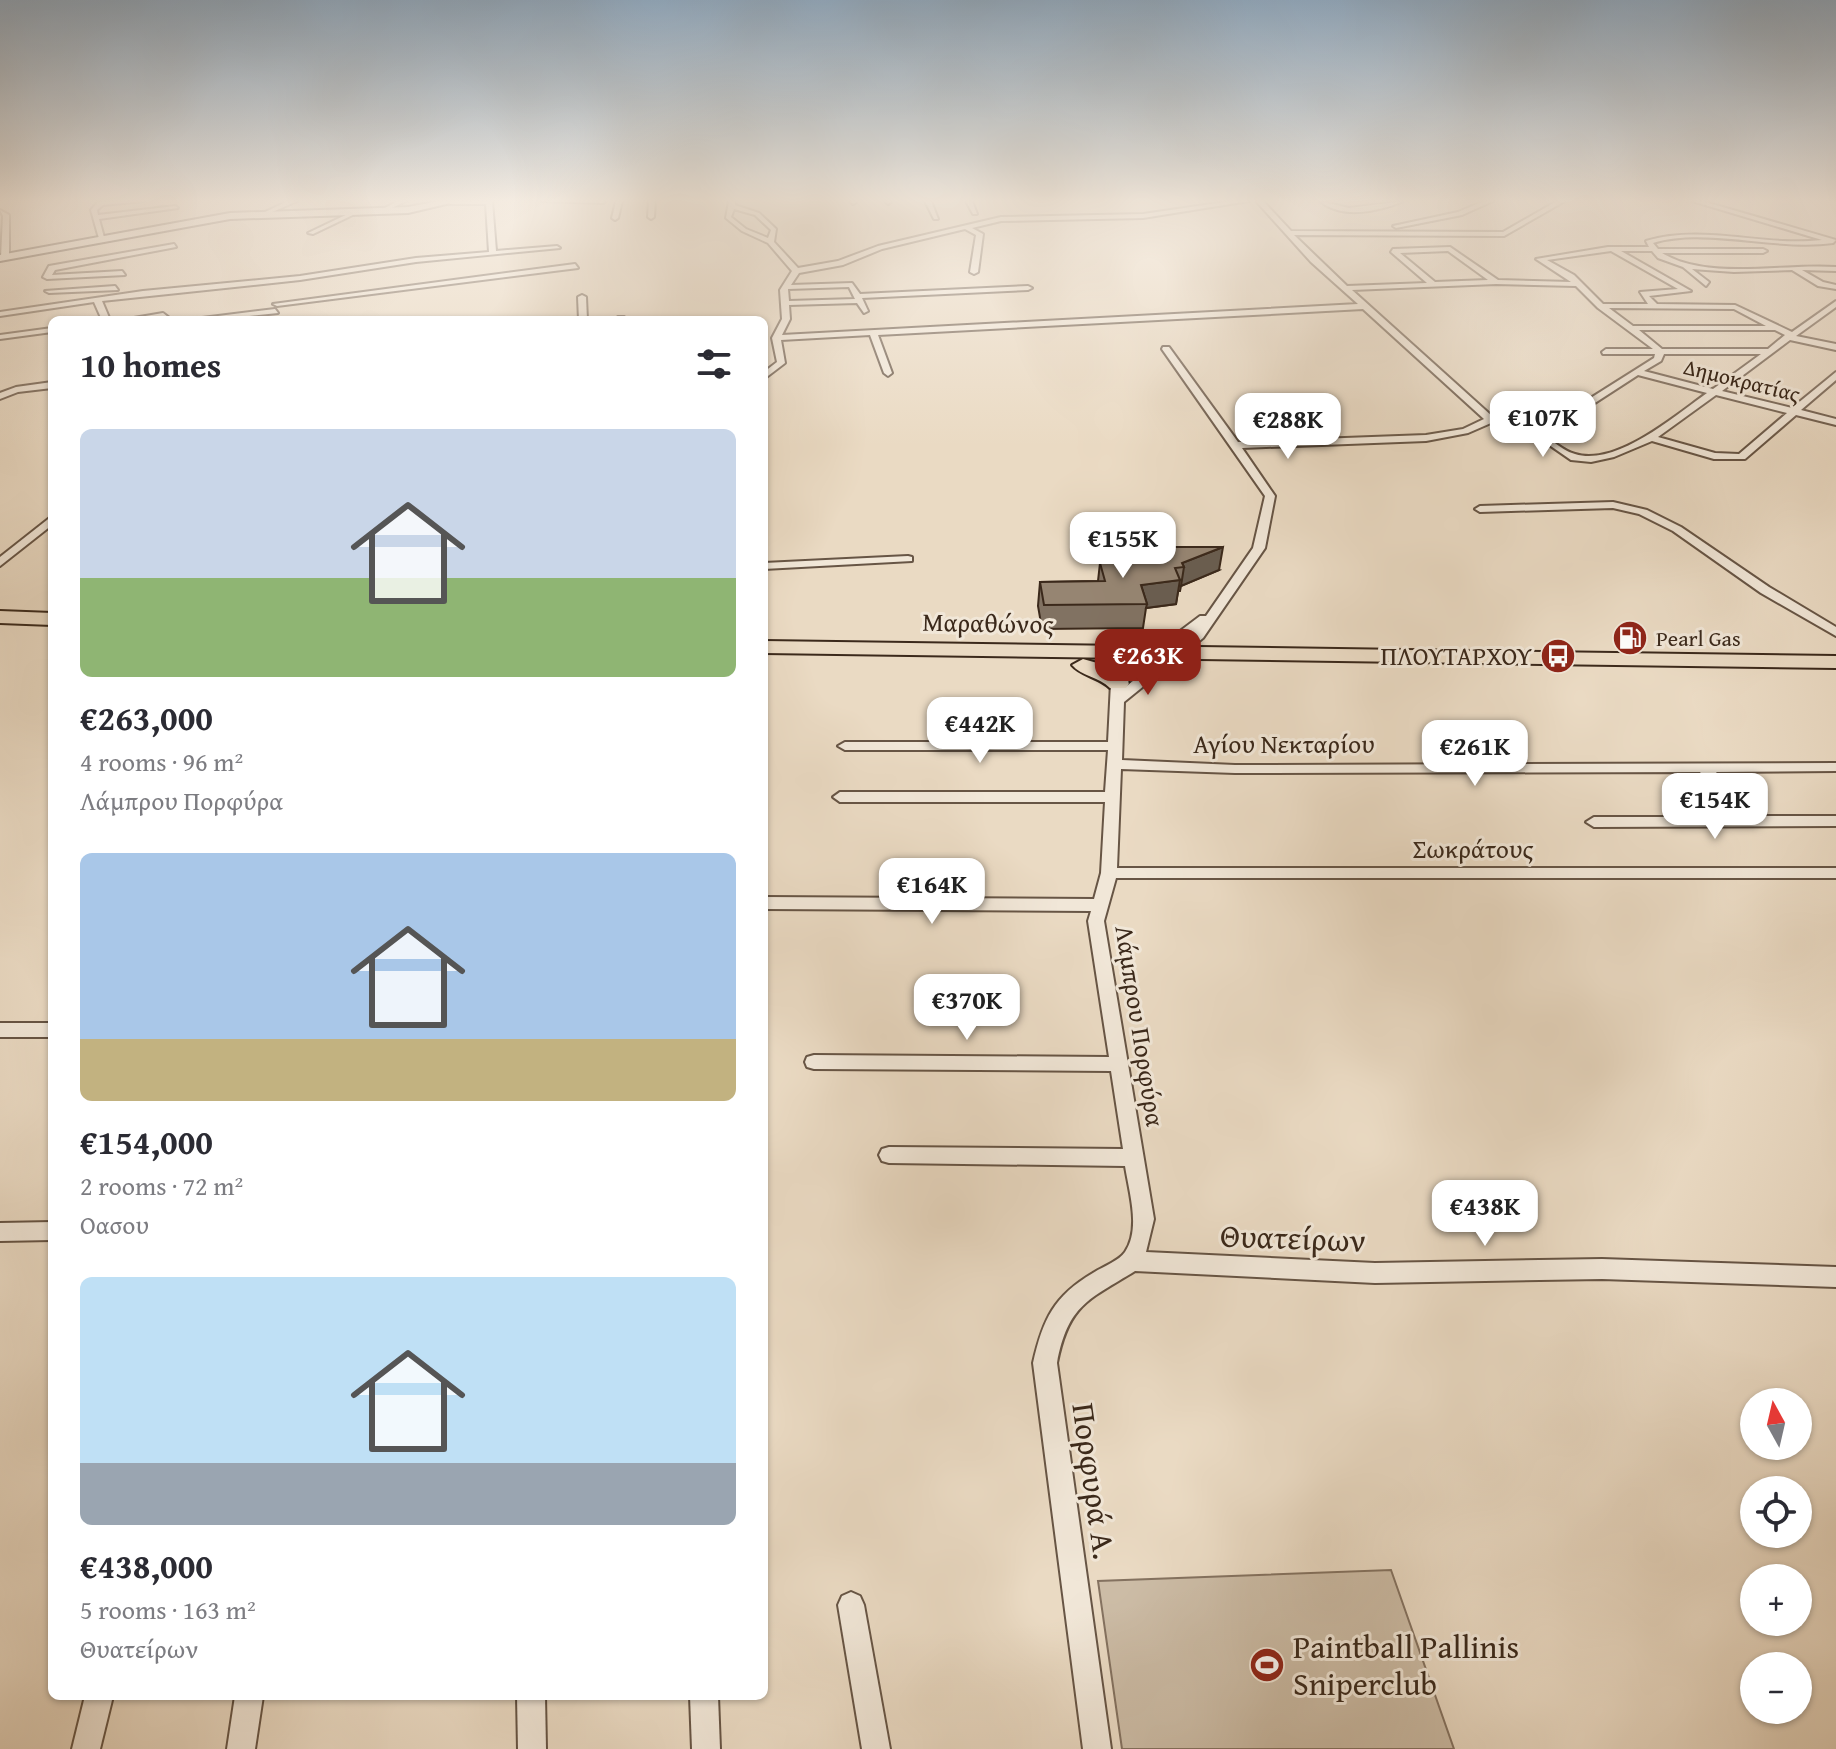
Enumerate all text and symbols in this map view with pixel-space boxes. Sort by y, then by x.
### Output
text: 10 homes [80,340,221,389]
icon: filters [692,342,736,386]
street label: Δημοκρατίας [1680,350,1804,410]
pin: €107K [1487,391,1599,459]
pin: €288K [1232,393,1344,461]
text: €107K [1508,397,1578,436]
text: €288K [1253,399,1323,438]
icon: home [336,481,480,625]
pin: €155K [1067,512,1179,580]
text: €155K [1088,518,1158,557]
street label: Μαραθώνος [922,602,1054,643]
fuel station icon: Pearl Gas [1611,619,1649,657]
place label: Pearl Gas [1656,622,1741,654]
pin: €263K [1092,629,1204,697]
text: €263K [1113,635,1183,674]
place label: ΠΛΟΥΤΑΡΧΟΥ [1380,636,1533,675]
bus stop icon: ΠΛΟΥΤΑΡΧΟΥ [1539,637,1577,675]
text: €263,000 [80,693,213,742]
pin: €442K [924,697,1036,765]
text: €442K [945,703,1015,742]
pin: €261K [1419,720,1531,788]
street label: Αγίου Νεκταρίου [1193,724,1375,763]
text: €261K [1440,726,1510,765]
text: 4 rooms · 96 m² [80,742,243,781]
pin: €154K [1659,773,1771,841]
text: €154K [1680,779,1750,818]
text: Λάμπρου Πορφύρα [80,781,283,820]
street label: Σωκράτους [1412,829,1534,868]
pin: €164K [876,858,988,926]
text: €164K [897,864,967,903]
icon: home [336,905,480,1049]
street label: Λάμπρου Πορφύρα [1105,922,1176,1129]
pin: €370K [911,974,1023,1042]
text: €370K [932,980,1002,1019]
text: €154,000 [80,1117,213,1166]
text: 2 rooms · 72 m² [80,1166,243,1205]
pin: €438K [1429,1180,1541,1248]
text: €438K [1450,1186,1520,1225]
text: Οασου [80,1205,149,1244]
street label: Θυατείρων [1219,1211,1367,1264]
icon: home [336,1329,480,1473]
north arrow [1740,1388,1812,1460]
map controls [1740,1388,1812,1724]
street label: Πορφυρά Α. [1060,1400,1129,1562]
button: locate [1740,1476,1812,1548]
text: €438,000 [80,1541,213,1590]
button: + [1740,1564,1812,1636]
text: 5 rooms · 163 m² [80,1590,256,1629]
place label: Paintball Pallinis Sniperclub [1293,1623,1519,1707]
text: Θυατείρων [80,1629,199,1668]
sports icon: Paintball Pallinis Sniperclub [1248,1646,1286,1684]
button: − [1740,1652,1812,1724]

